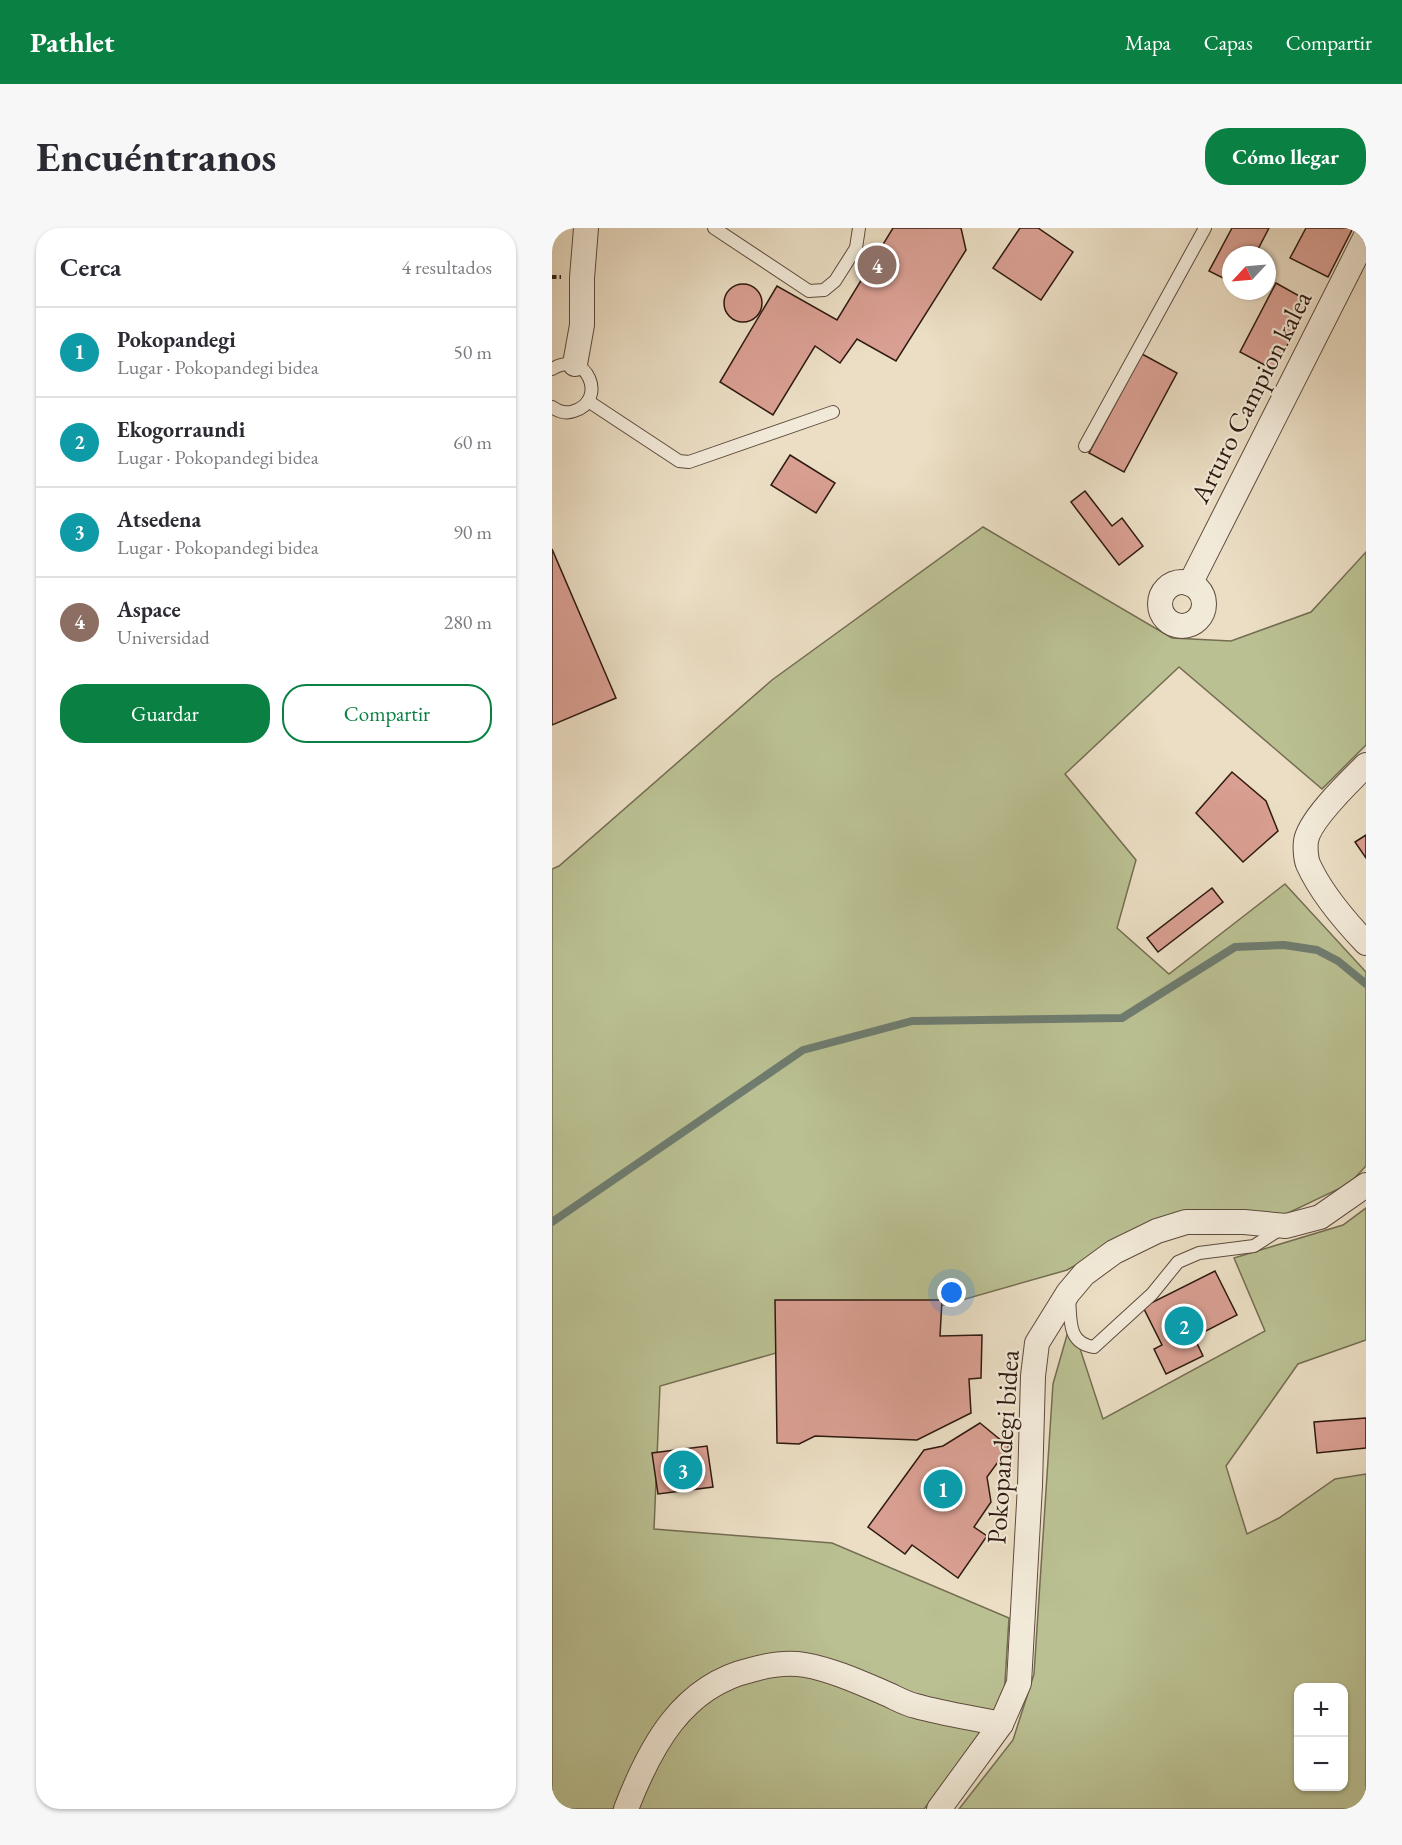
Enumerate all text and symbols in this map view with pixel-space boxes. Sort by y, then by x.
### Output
text: Pathlet [30,24,114,60]
text: Mapa [1125,29,1171,56]
text: Capas [1204,29,1253,56]
text: Compartir [1286,29,1372,56]
button: Cómo llegar [1205,128,1366,185]
text: Encuéntranos [36,129,276,184]
pin: 4 [858,243,896,288]
north arrow [1222,246,1276,300]
text: Cerca [60,250,121,284]
text: 4 resultados [401,254,492,280]
street label: Arturo Campion kalea [1181,284,1319,510]
text: Pokopandegi [117,325,236,354]
text: 1 [74,339,85,365]
text: 50 m [453,339,492,365]
text: Lugar · Pokopandegi bidea [117,354,319,380]
text: Ekogorraundi [117,415,245,444]
text: 2 [74,429,85,455]
text: 60 m [453,429,492,455]
text: Lugar · Pokopandegi bidea [117,444,319,470]
text: Atsedena [117,505,201,534]
text: 3 [74,519,85,545]
text: 90 m [453,519,492,545]
text: Lugar · Pokopandegi bidea [117,534,319,560]
text: Aspace [117,595,181,624]
text: 4 [74,609,85,635]
text: 280 m [444,609,492,635]
text: Universidad [117,624,210,650]
button: Guardar [60,684,270,743]
button: Compartir [282,684,492,743]
your location [937,1278,966,1307]
pin: 2 [1164,1304,1204,1348]
street label: Pokopandegi bidea [978,1349,1027,1545]
pin: 3 [664,1448,702,1492]
pin: 1 [924,1466,962,1512]
map controls [1294,1683,1348,1791]
button: + [1294,1683,1348,1737]
button: − [1294,1737,1348,1791]

